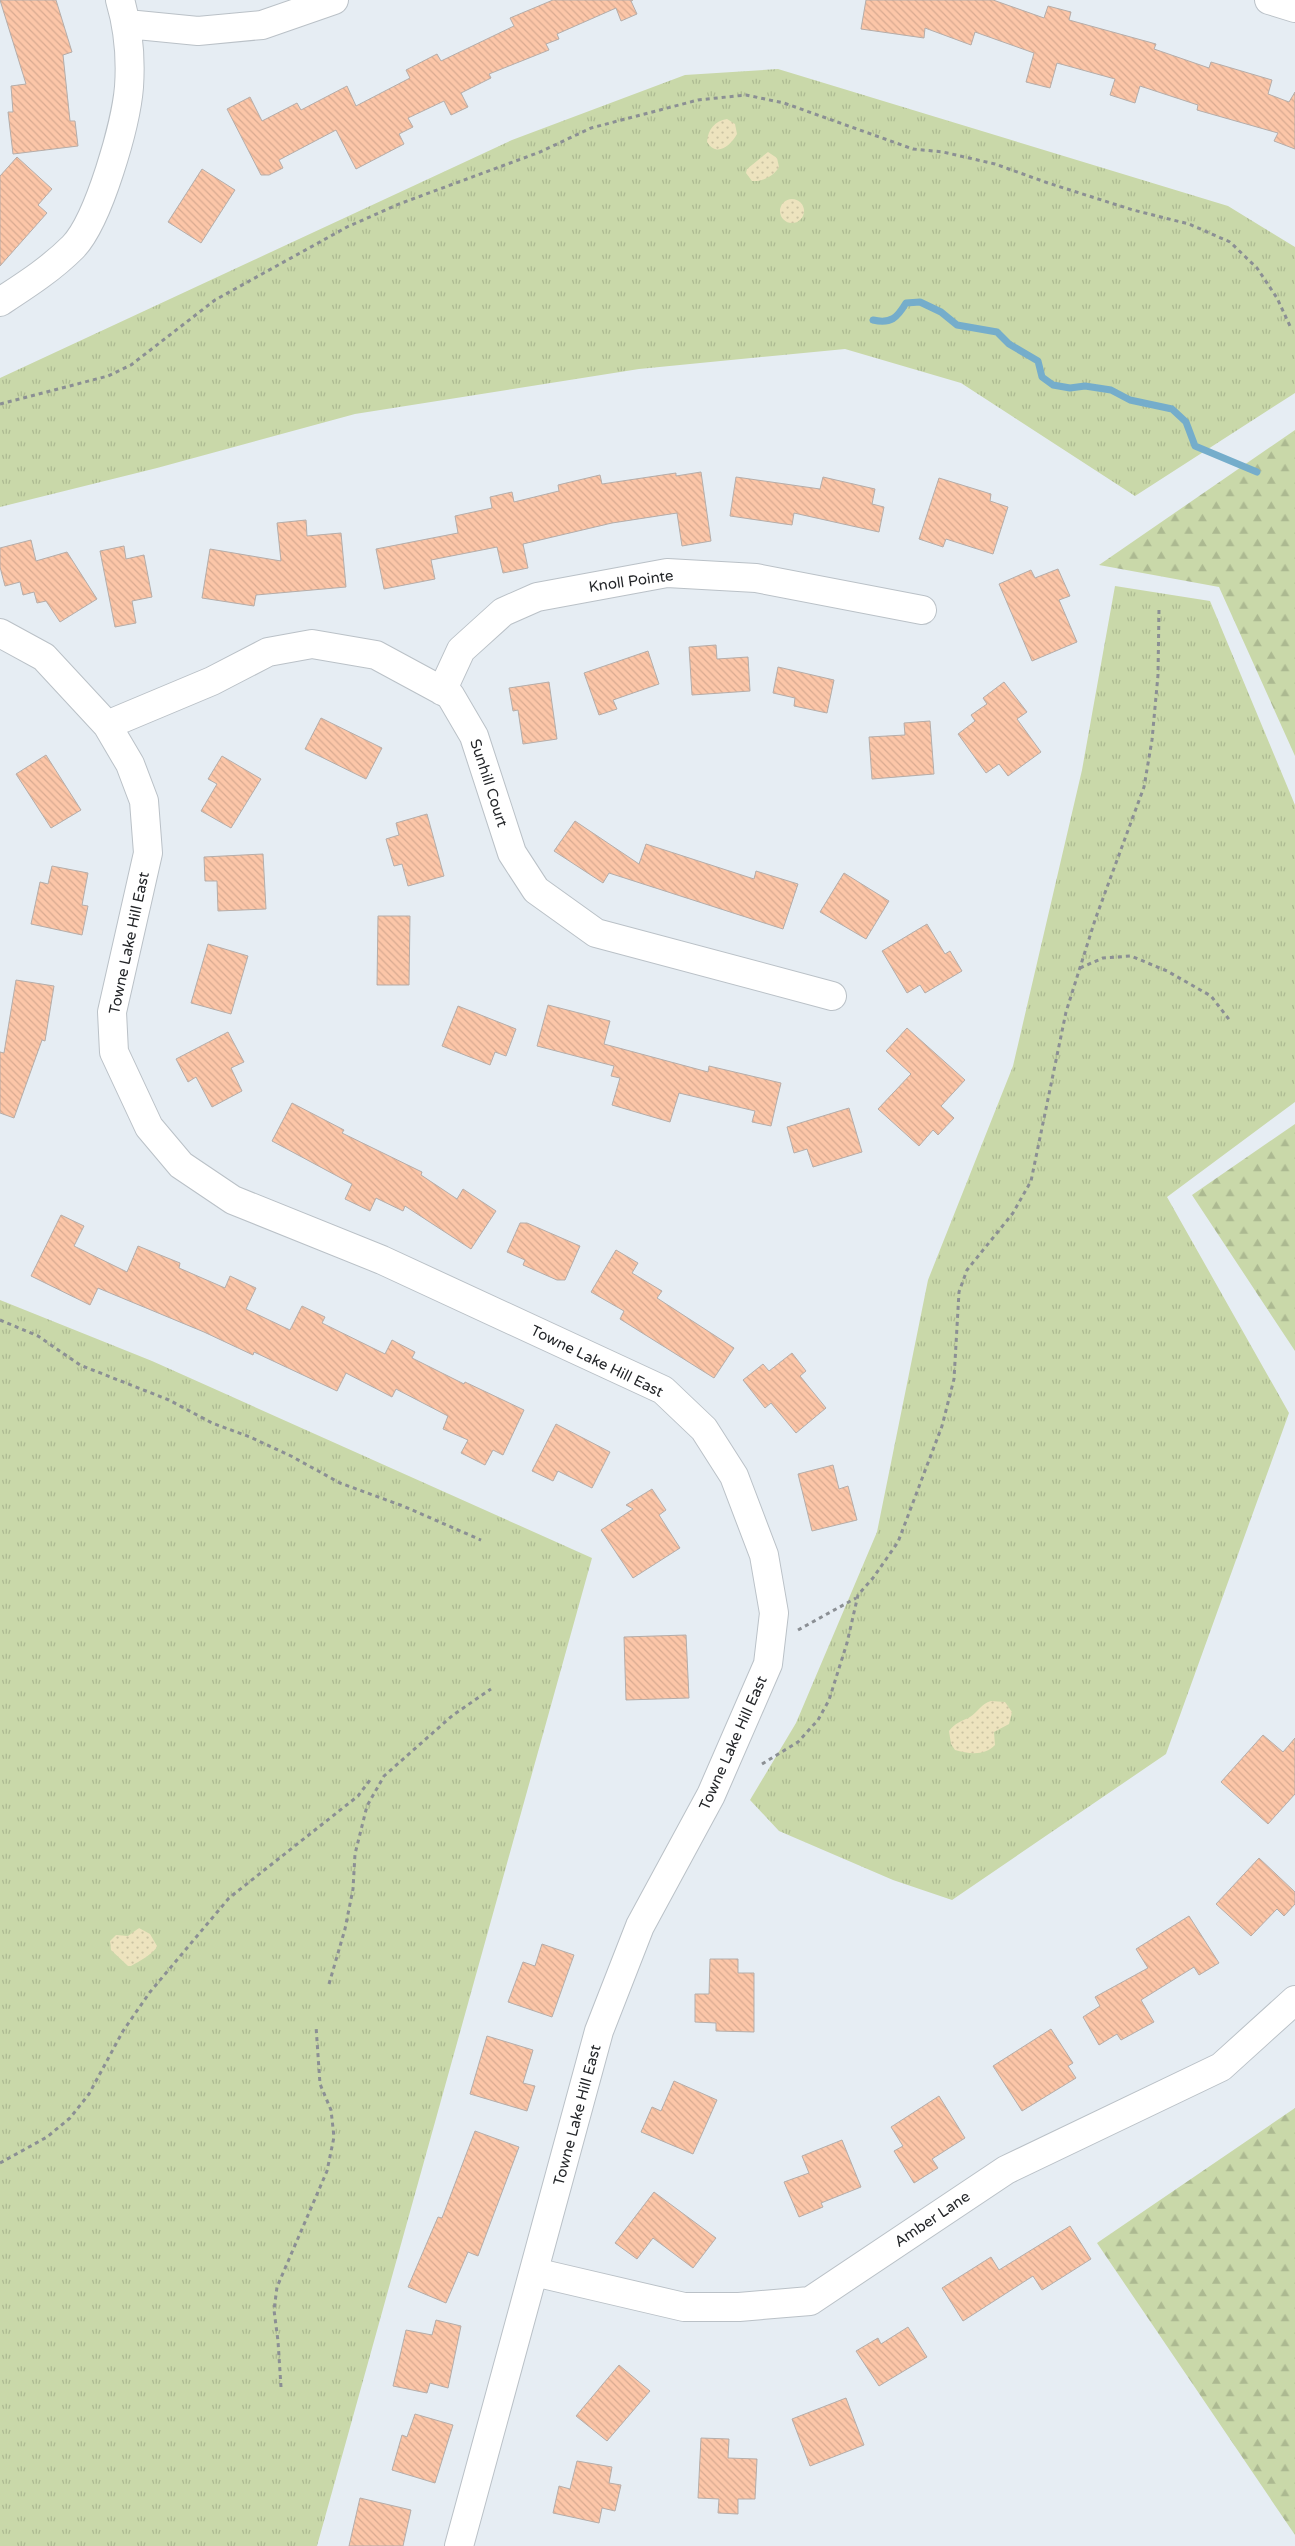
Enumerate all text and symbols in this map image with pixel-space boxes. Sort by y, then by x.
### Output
street label: Knoll Pointe [587,566,675,596]
street label: Sunhill Court [466,737,512,830]
street label: Towne Lake Hill East [105,870,153,1016]
street label: Towne Lake Hill East [528,1321,666,1401]
street label: Towne Lake Hill East [695,1673,771,1813]
street label: Towne Lake Hill East [550,2042,605,2187]
street label: Amber Lane [891,2187,973,2251]

